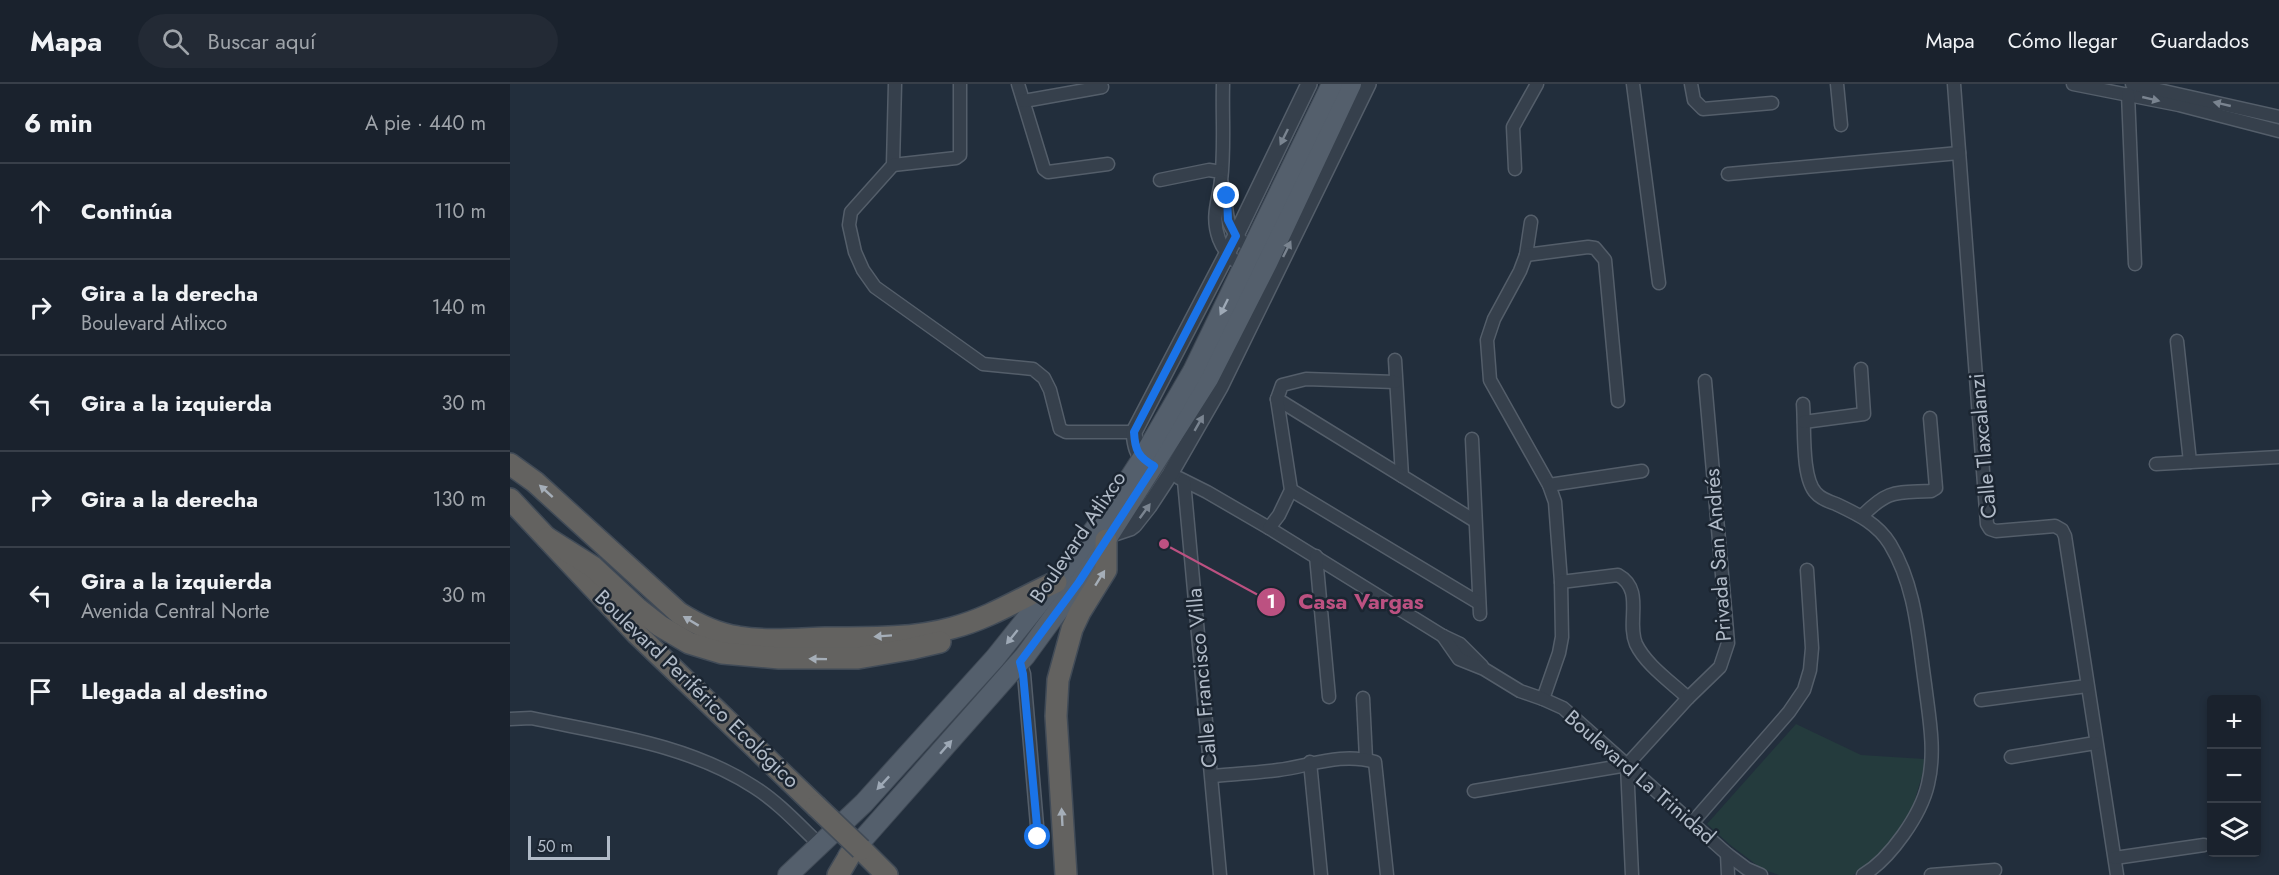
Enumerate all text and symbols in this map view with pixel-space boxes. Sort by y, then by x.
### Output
search box [138,14,558,68]
text: Mapa [30,21,102,62]
icon: search [159,25,192,58]
text: Buscar aquí [207,25,316,57]
text: Mapa [1925,26,1975,56]
text: Cómo llegar [2008,26,2117,56]
text: Guardados [2150,26,2249,56]
one-way arrow [2142,95,2161,104]
one-way arrow [2213,98,2231,108]
text: 6 min [24,104,93,142]
text: A pie · 440 m [365,109,486,138]
one-way arrow [1279,128,1288,145]
route end [1213,182,1239,208]
icon: ahead [24,195,57,228]
text: Continúa [81,195,172,227]
text: 110 m [434,197,486,226]
one-way arrow [1282,241,1291,258]
text: Gira a la derecha [81,277,258,309]
icon: right [24,291,57,324]
text: 140 m [432,293,486,322]
one-way arrow [1220,298,1229,315]
text: Boulevard Atlixco [81,309,227,338]
street label: Calle Tlaxcalanzi [1962,372,2004,520]
icon: left [24,387,57,420]
text: Gira a la izquierda [81,387,272,419]
text: 30 m [441,389,486,418]
one-way arrow [1193,415,1204,431]
street label: Boulevard Atlixco [1023,465,1133,609]
street label: Privada San Andrés [1697,467,1739,643]
icon: right [24,483,57,516]
text: Gira a la derecha [81,483,258,515]
one-way arrow [538,484,553,498]
text: 130 m [432,485,486,514]
one-way arrow [1139,504,1151,520]
text: Gira a la izquierda [81,565,272,597]
one-way arrow [1095,570,1106,586]
icon: left [24,579,57,612]
text: 30 m [441,581,486,610]
callout: Casa Vargas [1256,582,1436,622]
street label: Boulevard Periférico Ecológico [588,583,806,795]
text: Casa Vargas [1298,585,1424,617]
street label: Calle Francisco Villa [1179,587,1225,769]
text: 1 [1266,589,1276,615]
text: Avenida Central Norte [81,597,269,626]
one-way arrow [683,615,699,626]
one-way arrow [1006,629,1019,645]
one-way arrow [873,631,892,641]
one-way arrow [808,654,827,663]
icon: arrive [24,675,57,708]
text: Llegada al destino [81,675,268,707]
map controls [2207,695,2261,857]
button: + [2207,695,2261,749]
street label: Boulevard La Trinidad [1558,703,1722,851]
one-way arrow [939,740,952,755]
button: − [2207,749,2261,803]
one-way arrow [876,775,890,789]
button: layers [2207,803,2261,857]
one-way arrow [1058,807,1067,826]
route start [1024,823,1050,849]
scale bar [528,833,610,860]
text: 50 m [537,835,573,858]

